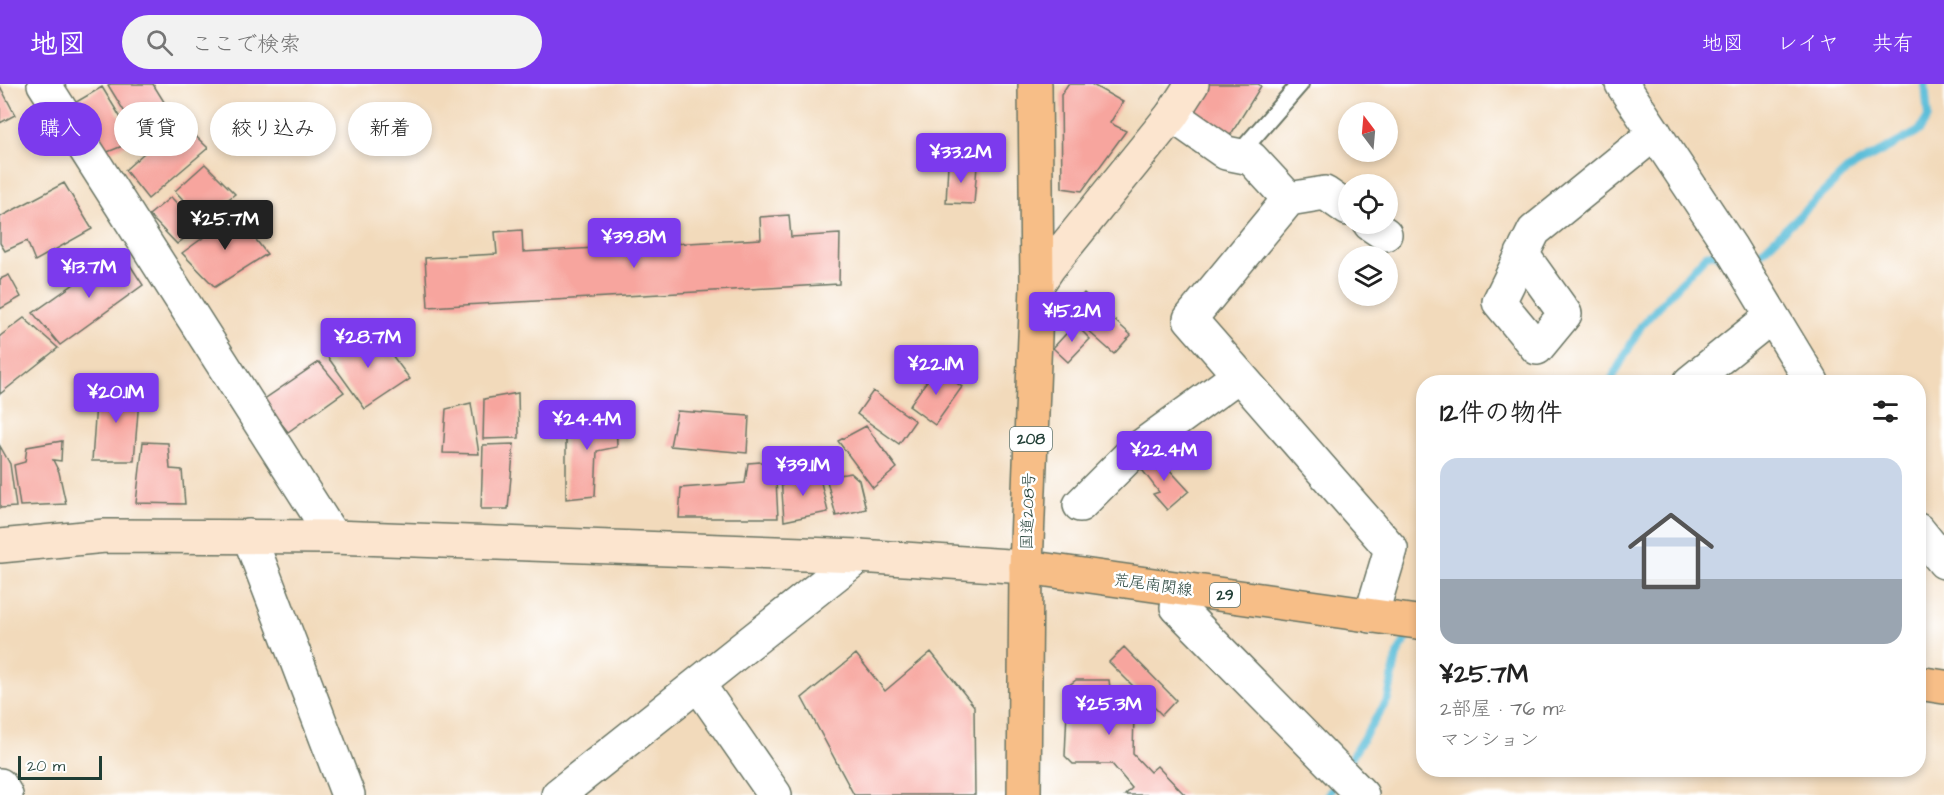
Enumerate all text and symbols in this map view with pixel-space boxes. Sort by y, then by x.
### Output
search box [122,15,542,69]
text: 地図 [30,25,86,64]
icon: search [143,26,176,59]
text: ここで検索 [191,29,301,60]
text: 地図 [1702,29,1744,58]
text: レイヤ [1777,29,1839,58]
text: 共有 [1872,29,1914,58]
chip: 購入 [18,102,102,156]
chip: 賃貸 [114,102,198,156]
chip: 絞り込み [210,102,336,156]
chip: 新着 [348,102,432,156]
north arrow [1338,102,1398,162]
map controls [1338,102,1398,306]
pin: ¥33.2M [912,133,1010,184]
text: ¥33.2M [930,138,992,166]
button: locate [1338,174,1398,234]
pin: ¥25.7M [176,200,274,251]
text: ¥25.7M [191,205,259,233]
pin: ¥39.8M [585,218,683,269]
text: ¥39.8M [602,223,666,251]
button: layers [1338,246,1398,306]
pin: ¥13.7M [40,248,138,299]
text: ¥13.7M [61,253,117,281]
pin: ¥15.2M [1023,292,1121,343]
text: ¥15.2M [1043,297,1101,325]
pin: ¥28.7M [319,318,417,369]
text: ¥28.7M [335,323,401,351]
pin: ¥22.1M [887,345,985,396]
text: ¥22.1M [908,350,964,378]
pin: ¥20.1M [67,373,165,424]
text: ¥20.1M [88,378,144,406]
text: 12件の物件 [1440,395,1562,431]
icon: filters [1869,395,1902,428]
pin: ¥24.4M [538,400,636,451]
text: ¥24.4M [553,405,621,433]
road number: 208 [1010,427,1052,451]
pin: ¥22.4M [1115,431,1213,482]
text: ¥22.4M [1131,436,1197,464]
pin: ¥39.1M [754,446,852,497]
text: ¥39.1M [776,451,830,479]
street label: 国道208号 [1016,472,1040,550]
icon: home [1617,497,1725,605]
street label: 荒尾南関線 [1112,569,1194,601]
road number: 29 [1210,583,1240,607]
text: ¥25.7M [1440,656,1528,692]
pin: ¥25.3M [1060,685,1158,736]
text: ¥25.3M [1076,690,1142,718]
text: 2部屋 · 76 m² [1440,695,1566,723]
text: マンション [1440,726,1539,754]
scale bar [18,753,102,780]
text: 20 m [27,755,65,777]

